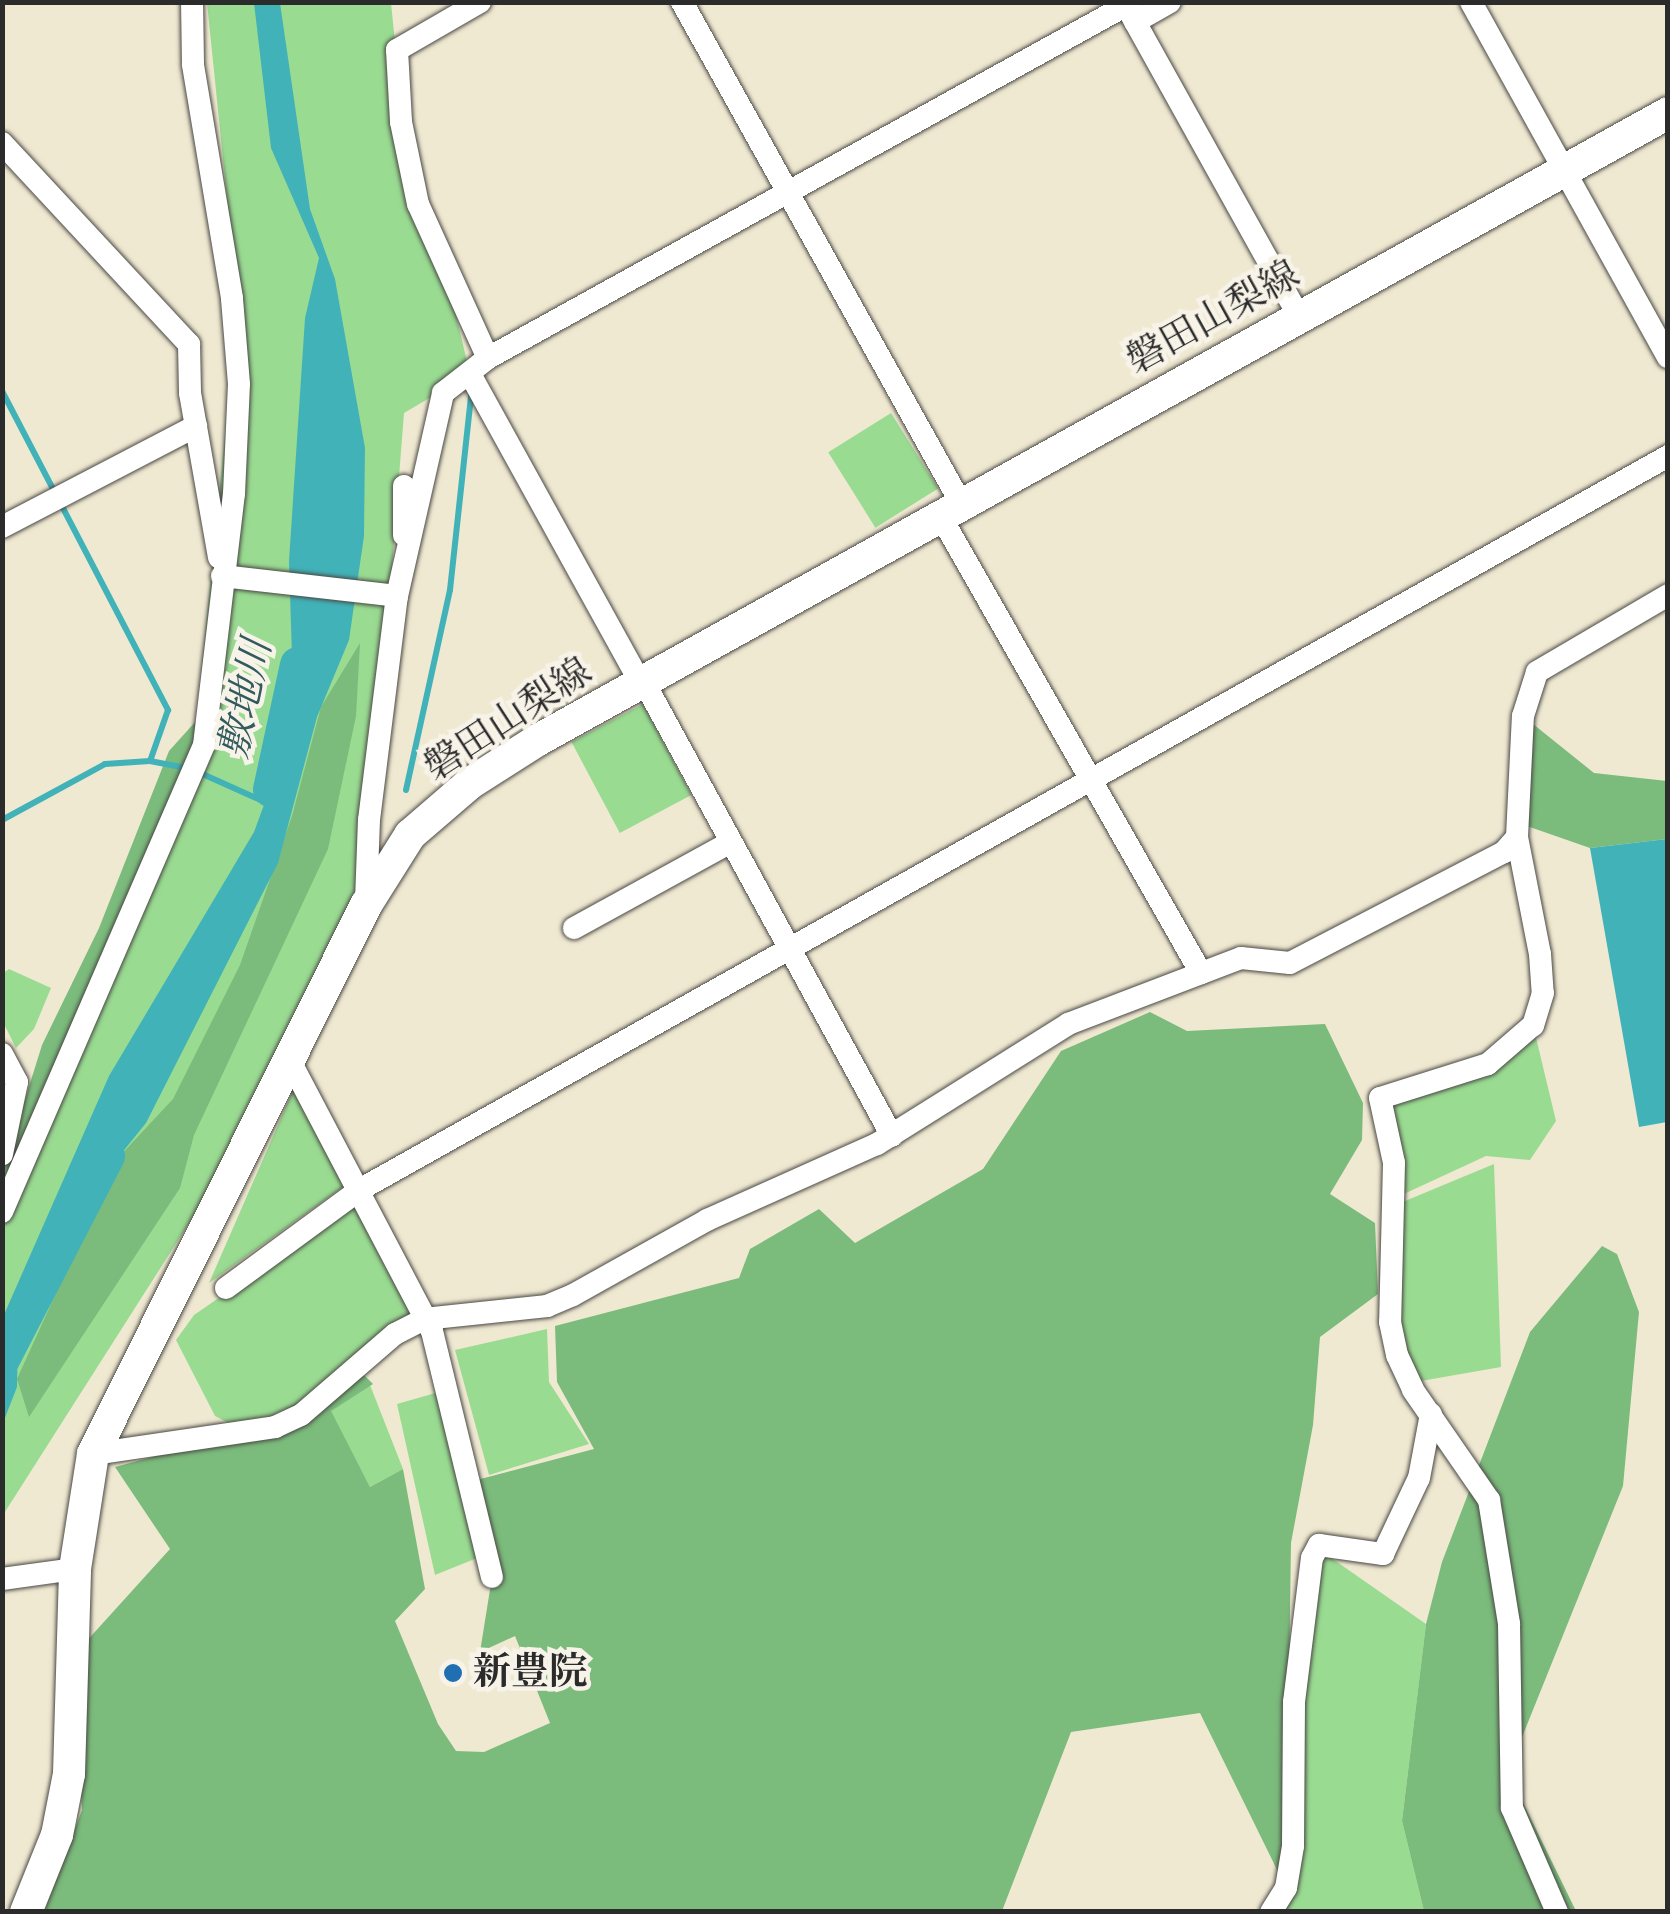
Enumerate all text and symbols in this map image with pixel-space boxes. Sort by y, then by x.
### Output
street label: 磐田山梨線 [1119,252,1307,384]
water label: 敷地川 [210,635,282,763]
street label: 磐田山梨線 [416,649,600,791]
place label: 新豊院 [473,1650,587,1696]
marker: 新豊院 [442,1662,464,1684]

